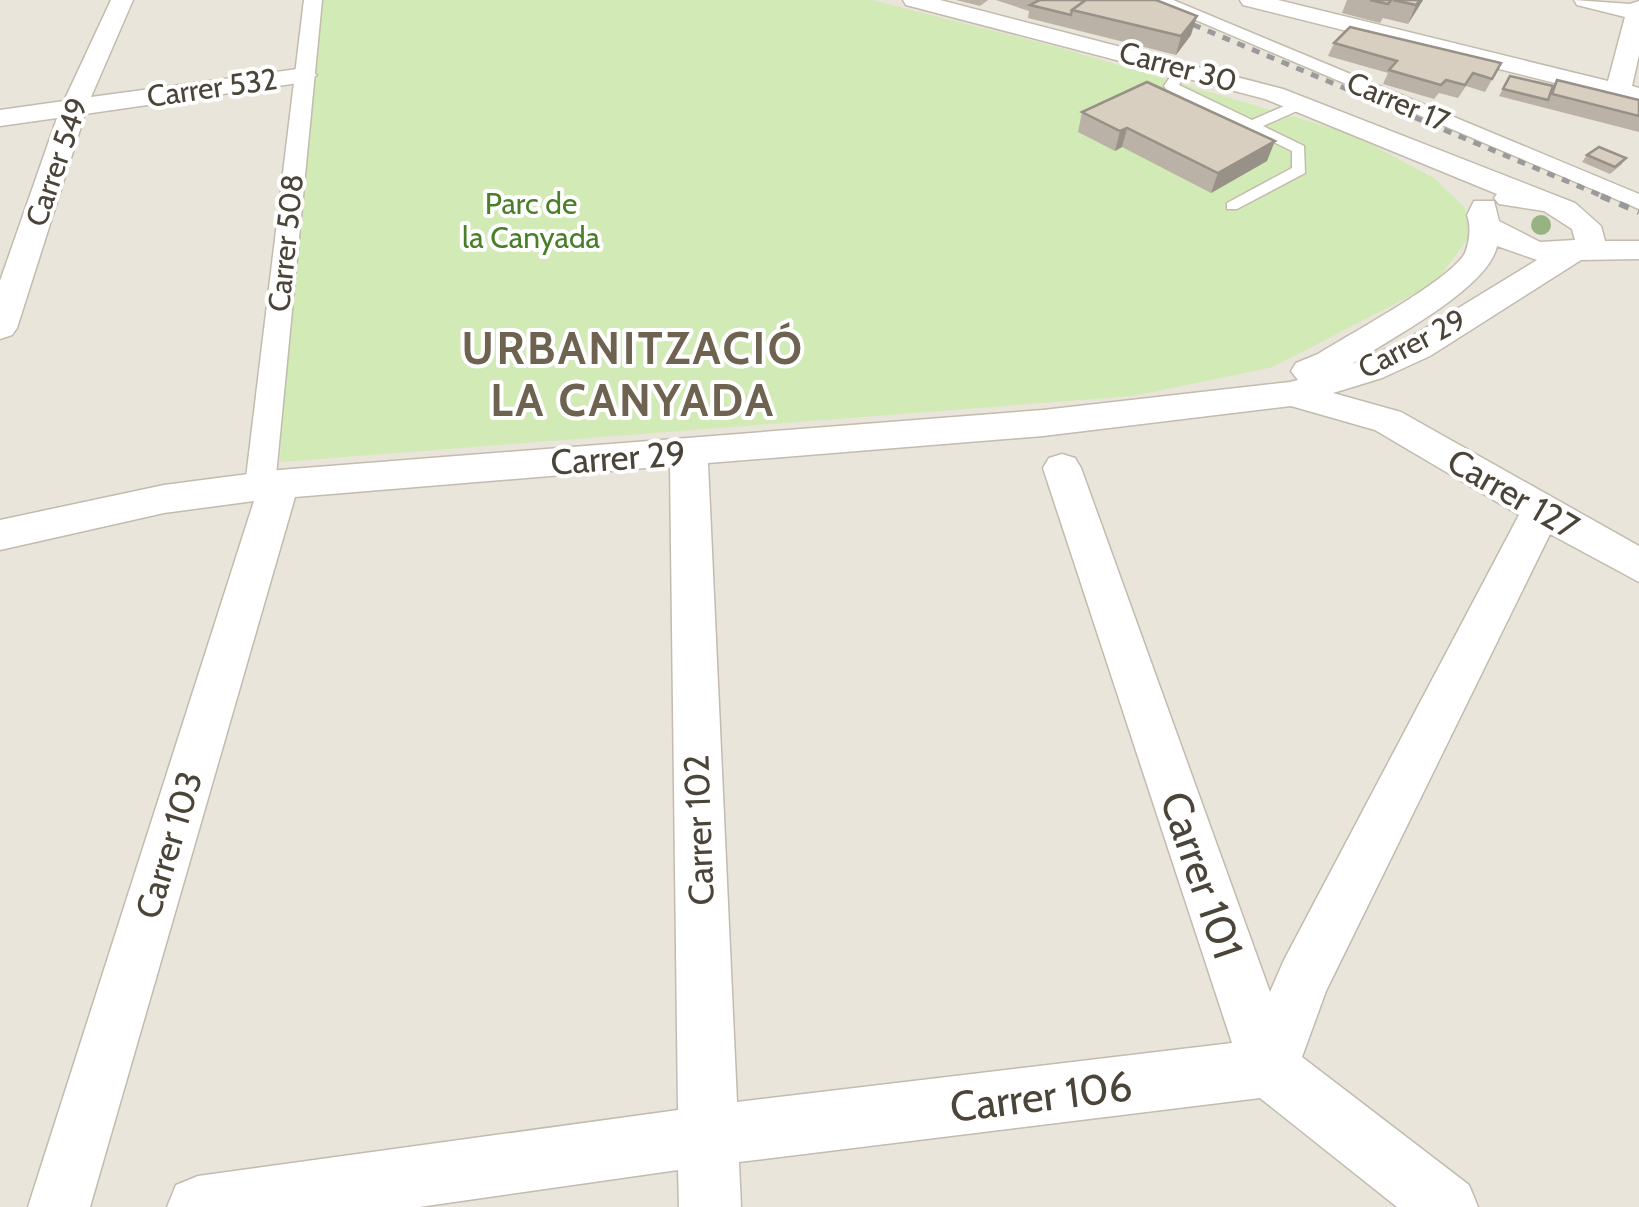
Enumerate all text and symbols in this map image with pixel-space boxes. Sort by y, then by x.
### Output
street label: Carrer 30 [1115,33,1241,100]
street label: Carrer 532 [144,60,279,115]
street label: Carrer 17 [1341,63,1455,140]
street label: Carrer 549 [17,93,96,231]
street label: Carrer 508 [260,172,311,314]
park label: Parc de la Canyada [462,185,601,256]
street label: Carrer 29 [1352,301,1472,386]
district label: URBANITZACIÓ LA CANYADA [462,321,804,427]
street label: Carrer 29 [549,431,687,484]
street label: Carrer 127 [1440,439,1587,548]
street label: Carrer 102 [674,754,723,906]
street label: Carrer 103 [126,766,211,924]
street label: Carrer 101 [1149,785,1255,965]
street label: Carrer 106 [947,1059,1135,1133]

